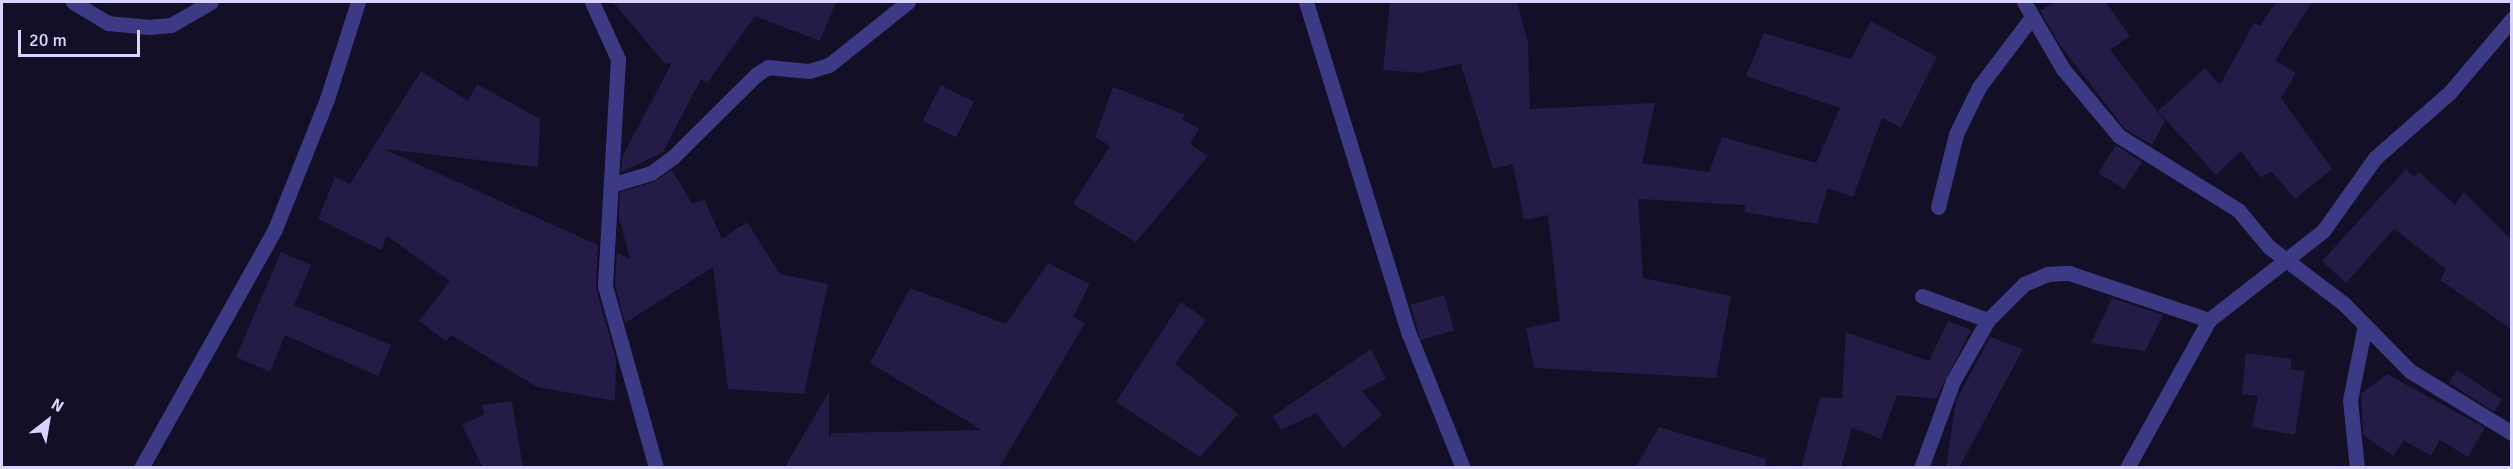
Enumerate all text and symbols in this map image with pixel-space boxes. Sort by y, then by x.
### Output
scale bar [21,18,142,56]
text: 20 m [29,29,67,51]
north arrow [18,391,78,451]
text: N [47,394,67,417]

